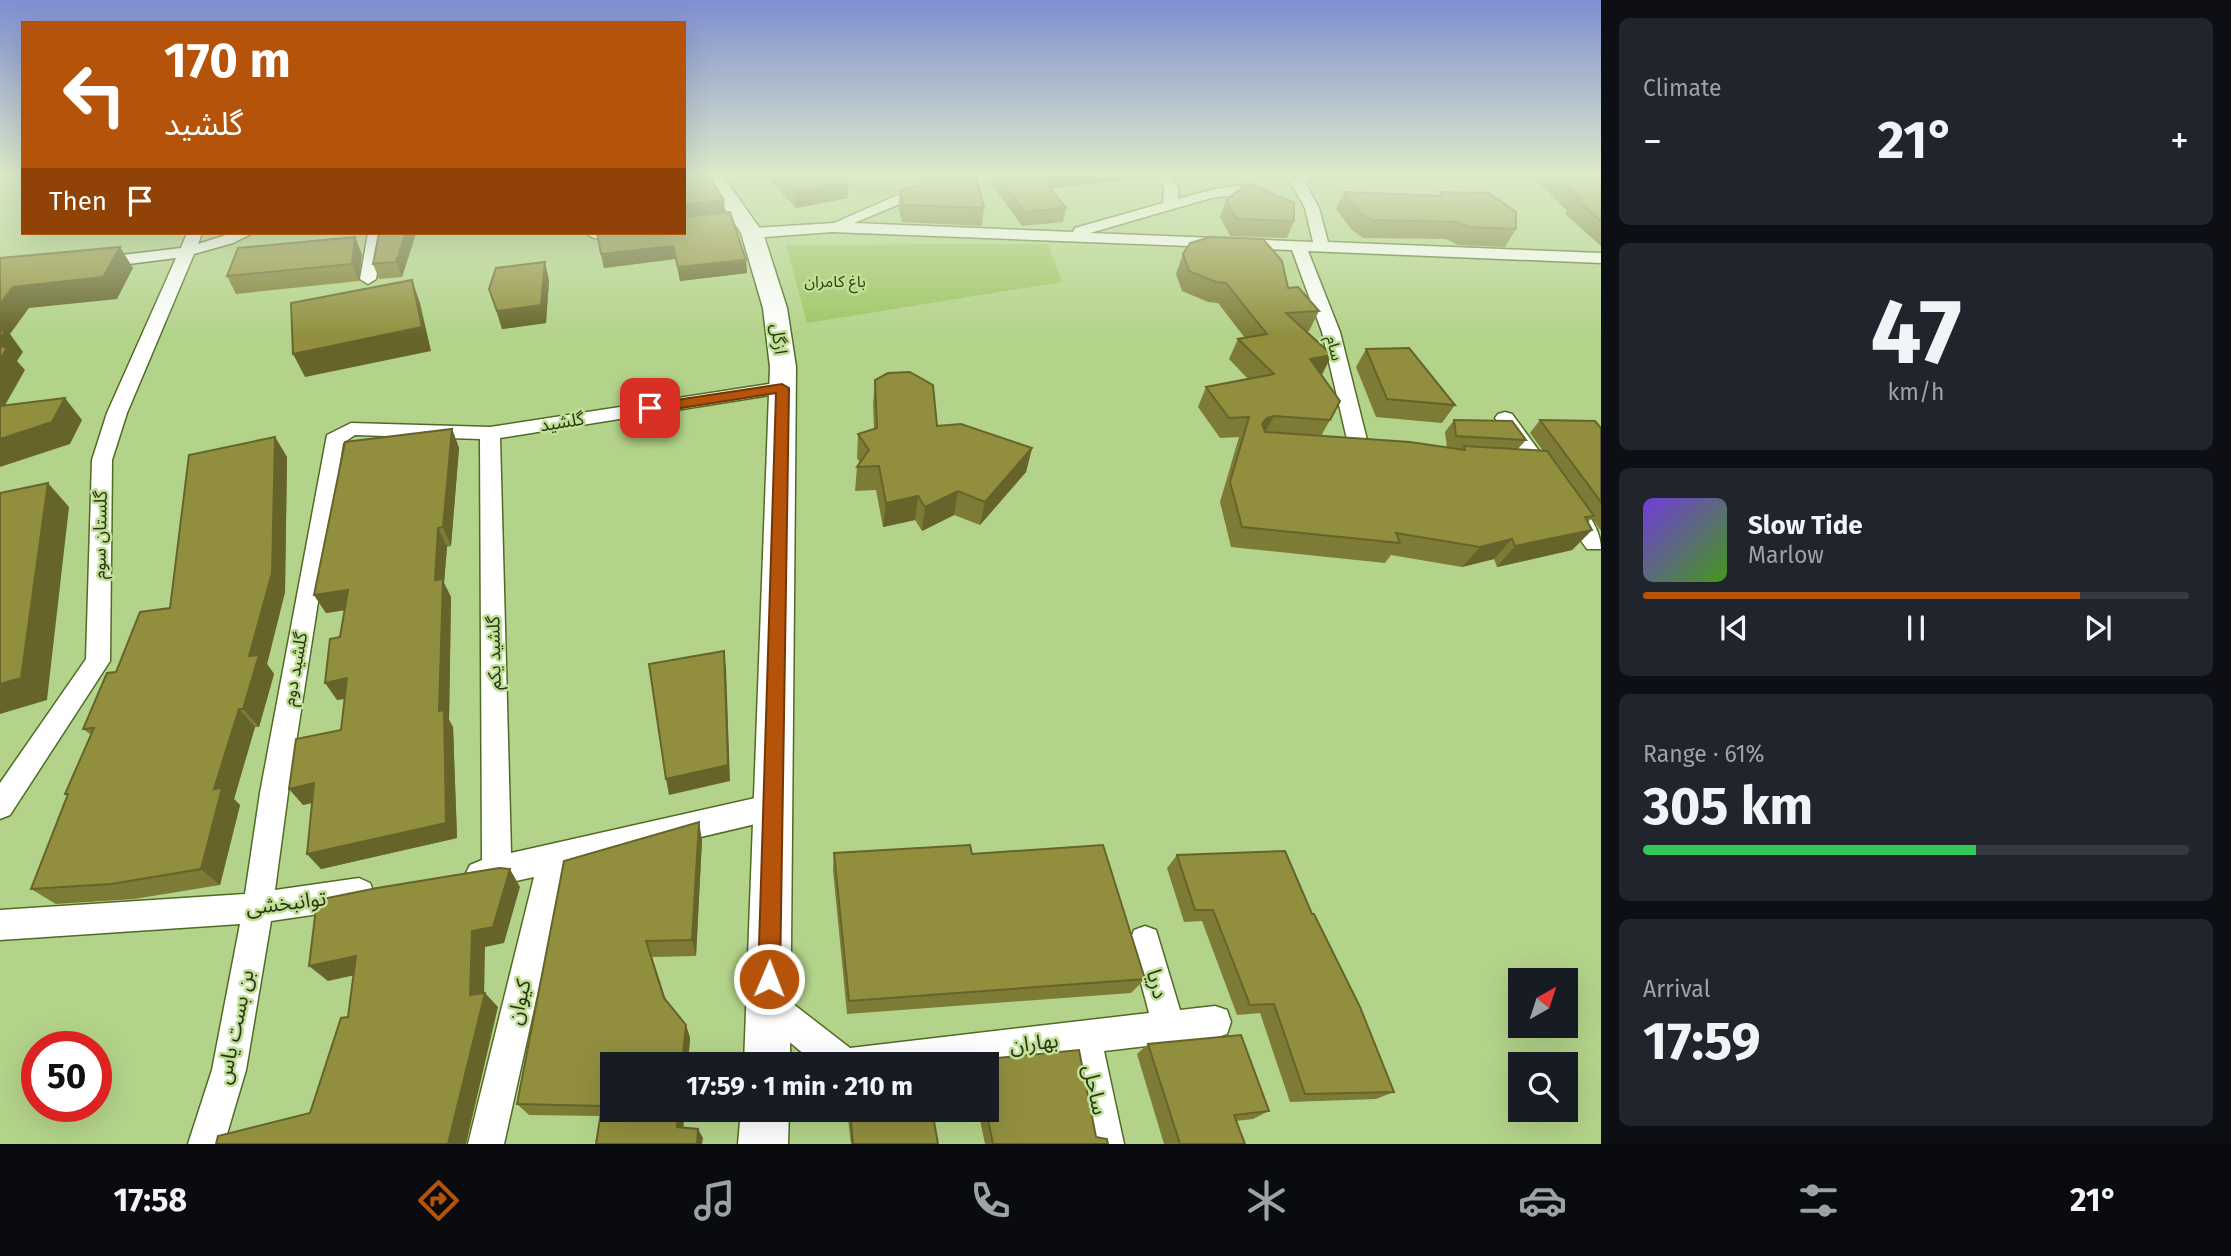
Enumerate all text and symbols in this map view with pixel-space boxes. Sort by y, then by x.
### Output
text: 170 m [164,31,291,90]
icon: left [49,49,140,140]
text: Climate [1643,74,1722,102]
text: گلشید [164,105,243,143]
text: 21° [1878,109,1955,172]
text: − [1643,118,1662,164]
text: + [2170,118,2189,164]
icon: arrive [121,182,159,220]
text: Then [49,186,107,217]
park label: باغ کامران [804,272,866,294]
text: 47 [1870,278,1962,387]
street label: ازگل [766,322,792,356]
street label: سام [1319,334,1347,363]
pin [620,378,680,438]
text: km/h [1888,378,1944,406]
icon: arrive [631,389,669,427]
street label: گلشید [538,408,586,436]
street label: گلستان سوم [88,490,115,579]
text: Slow Tide [1748,510,1863,541]
text: Marlow [1748,541,1824,569]
icon: previous [1715,609,1753,647]
icon: pause [1897,609,1935,647]
icon: next [2079,609,2117,647]
street label: گلشيد يكم [482,615,508,690]
street label: گلشيد دوم [278,630,315,708]
text: Range · 61% [1643,740,1765,768]
text: 305 km [1643,775,1813,838]
street label: توانبخشی [244,885,328,921]
position arrow [732,942,806,1016]
street label: دریا [1140,966,1174,1002]
street label: بن بست یاس [210,967,260,1087]
north arrow [1508,968,1578,1038]
map controls [1508,968,1578,1122]
text: Arrival [1643,975,1710,1003]
street label: کیوان [501,976,537,1027]
text: 17:59 [1643,1010,1761,1073]
street label: بهاران [1008,1027,1060,1059]
speed limit sign: 50 [21,1031,112,1122]
button: search [1508,1052,1578,1122]
street label: ساحل [1077,1063,1113,1117]
text: 17:59 · 1 min · 210 m [686,1071,913,1102]
icon: directions [414,1176,463,1225]
icon: music [690,1176,739,1225]
icon: phone [966,1176,1015,1225]
icon: climate [1242,1176,1291,1225]
icon: car [1518,1176,1567,1225]
icon: filters [1794,1176,1843,1225]
text: 17:58 [114,1181,187,1219]
text: 21° [2070,1181,2117,1219]

